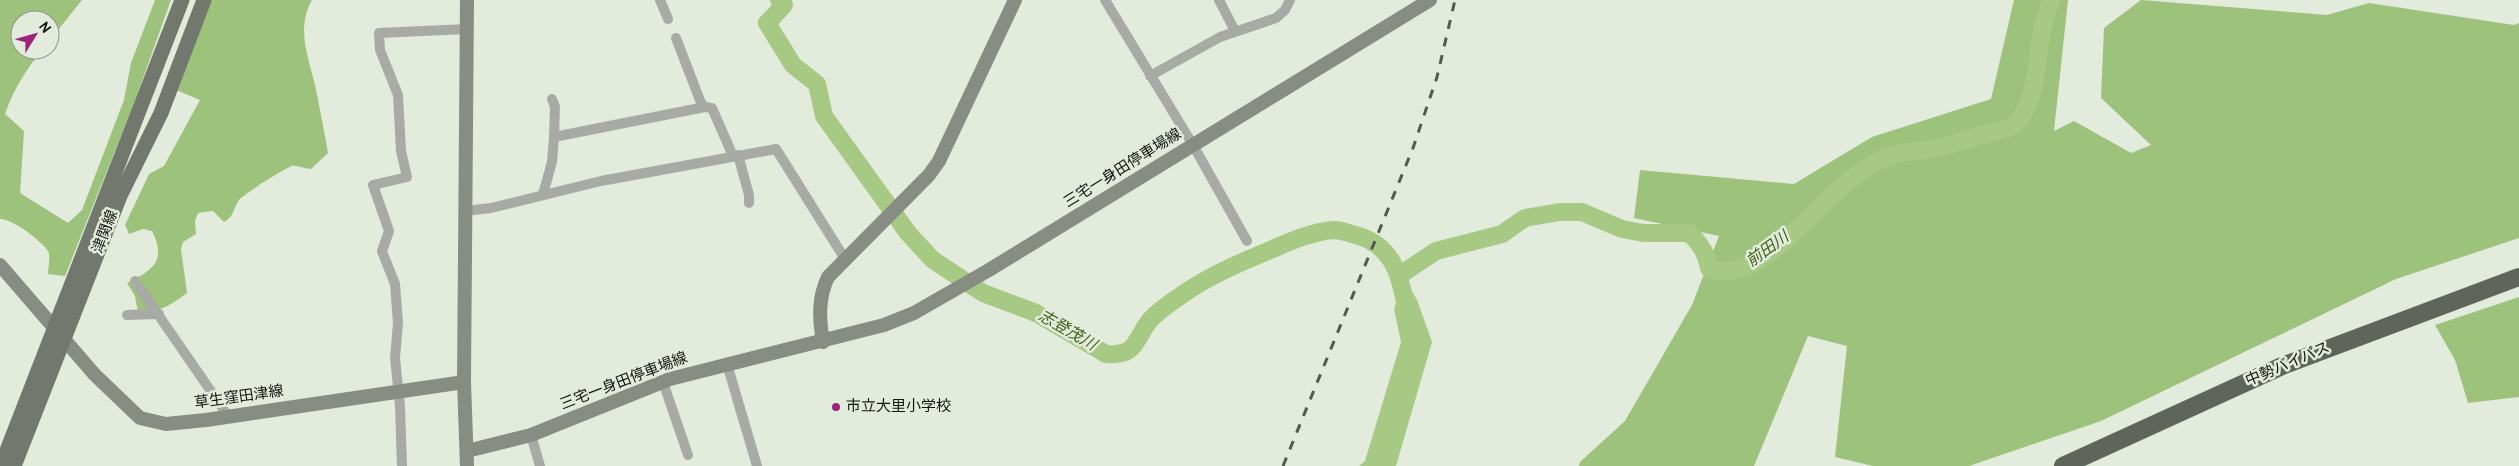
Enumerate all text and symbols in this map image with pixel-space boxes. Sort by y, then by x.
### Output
north arrow [10,10,60,60]
text: N [34,19,54,37]
street label: 三宅一身田停車場線 [1061,125,1185,213]
street label: 津関線 [89,208,123,256]
water label: 前田川 [1743,227,1795,272]
water label: 志登茂川 [1034,306,1101,357]
street label: 中勢バイパス [2243,339,2333,391]
street label: 三宅一身田停車場線 [558,349,690,415]
street label: 草生窪田津線 [193,382,285,414]
place label: 市立大里小学校 [846,398,951,417]
marker: 市立大里小学校 [830,401,842,413]

